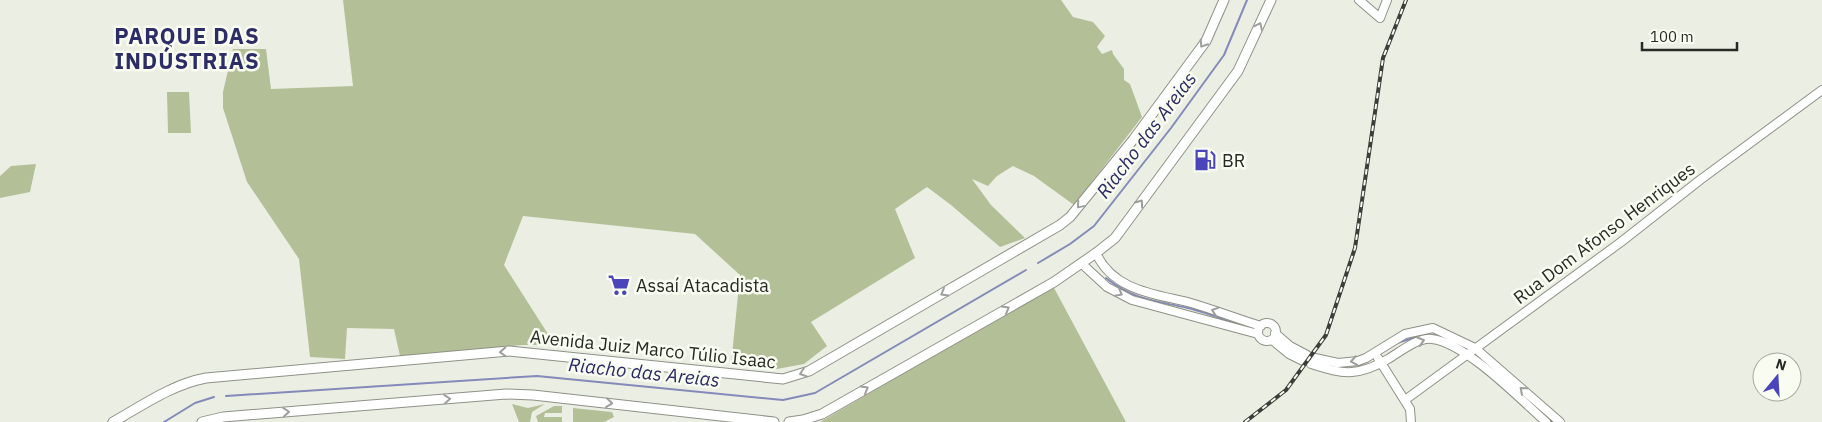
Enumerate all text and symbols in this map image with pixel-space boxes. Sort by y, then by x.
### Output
scale bar [1642,20,1737,52]
district label: PARQUE DAS INDÚSTRIAS [114,21,260,75]
one-way arrow [1253,22,1263,31]
text: 100 m [1650,27,1694,46]
one-way arrow [1200,38,1209,48]
water label: Riacho das Areias [1091,67,1201,203]
fuel station icon: BR [1192,147,1218,173]
place label: BR [1222,149,1245,172]
street label: Rua Dom Afonso Henriques [1509,157,1699,309]
one-way arrow [1077,199,1085,208]
one-way arrow [1135,200,1143,209]
supermarket icon: Assaí Atacadista [606,272,632,298]
place label: Assaí Atacadista [636,274,769,297]
one-way arrow [941,286,950,296]
one-way arrow [1114,287,1123,297]
one-way arrow [1001,305,1010,315]
one-way arrow [1211,307,1219,317]
street label: Avenida Juiz Marco Túlio Isaac [529,325,777,373]
one-way arrow [1416,337,1425,347]
one-way arrow [499,346,507,357]
water label: Riacho das Areias [567,352,721,392]
north arrow [1752,352,1802,402]
one-way arrow [1349,355,1358,365]
text: N [1773,355,1789,375]
one-way arrow [799,367,808,377]
one-way arrow [860,386,869,396]
one-way arrow [1520,387,1529,396]
one-way arrow [444,393,452,404]
one-way arrow [606,398,614,409]
one-way arrow [282,407,290,418]

